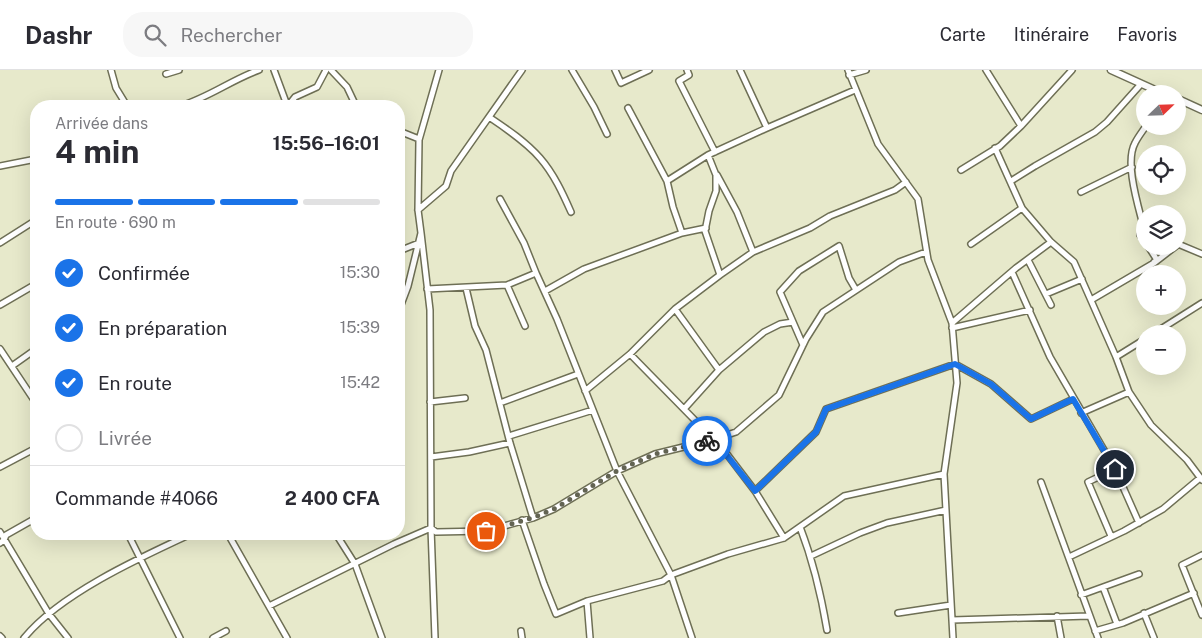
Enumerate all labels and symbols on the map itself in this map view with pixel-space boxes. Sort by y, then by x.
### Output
north arrow [1136,85,1186,135]
courier [682,416,732,466]
pin [1094,448,1136,490]
pin [465,510,507,552]

